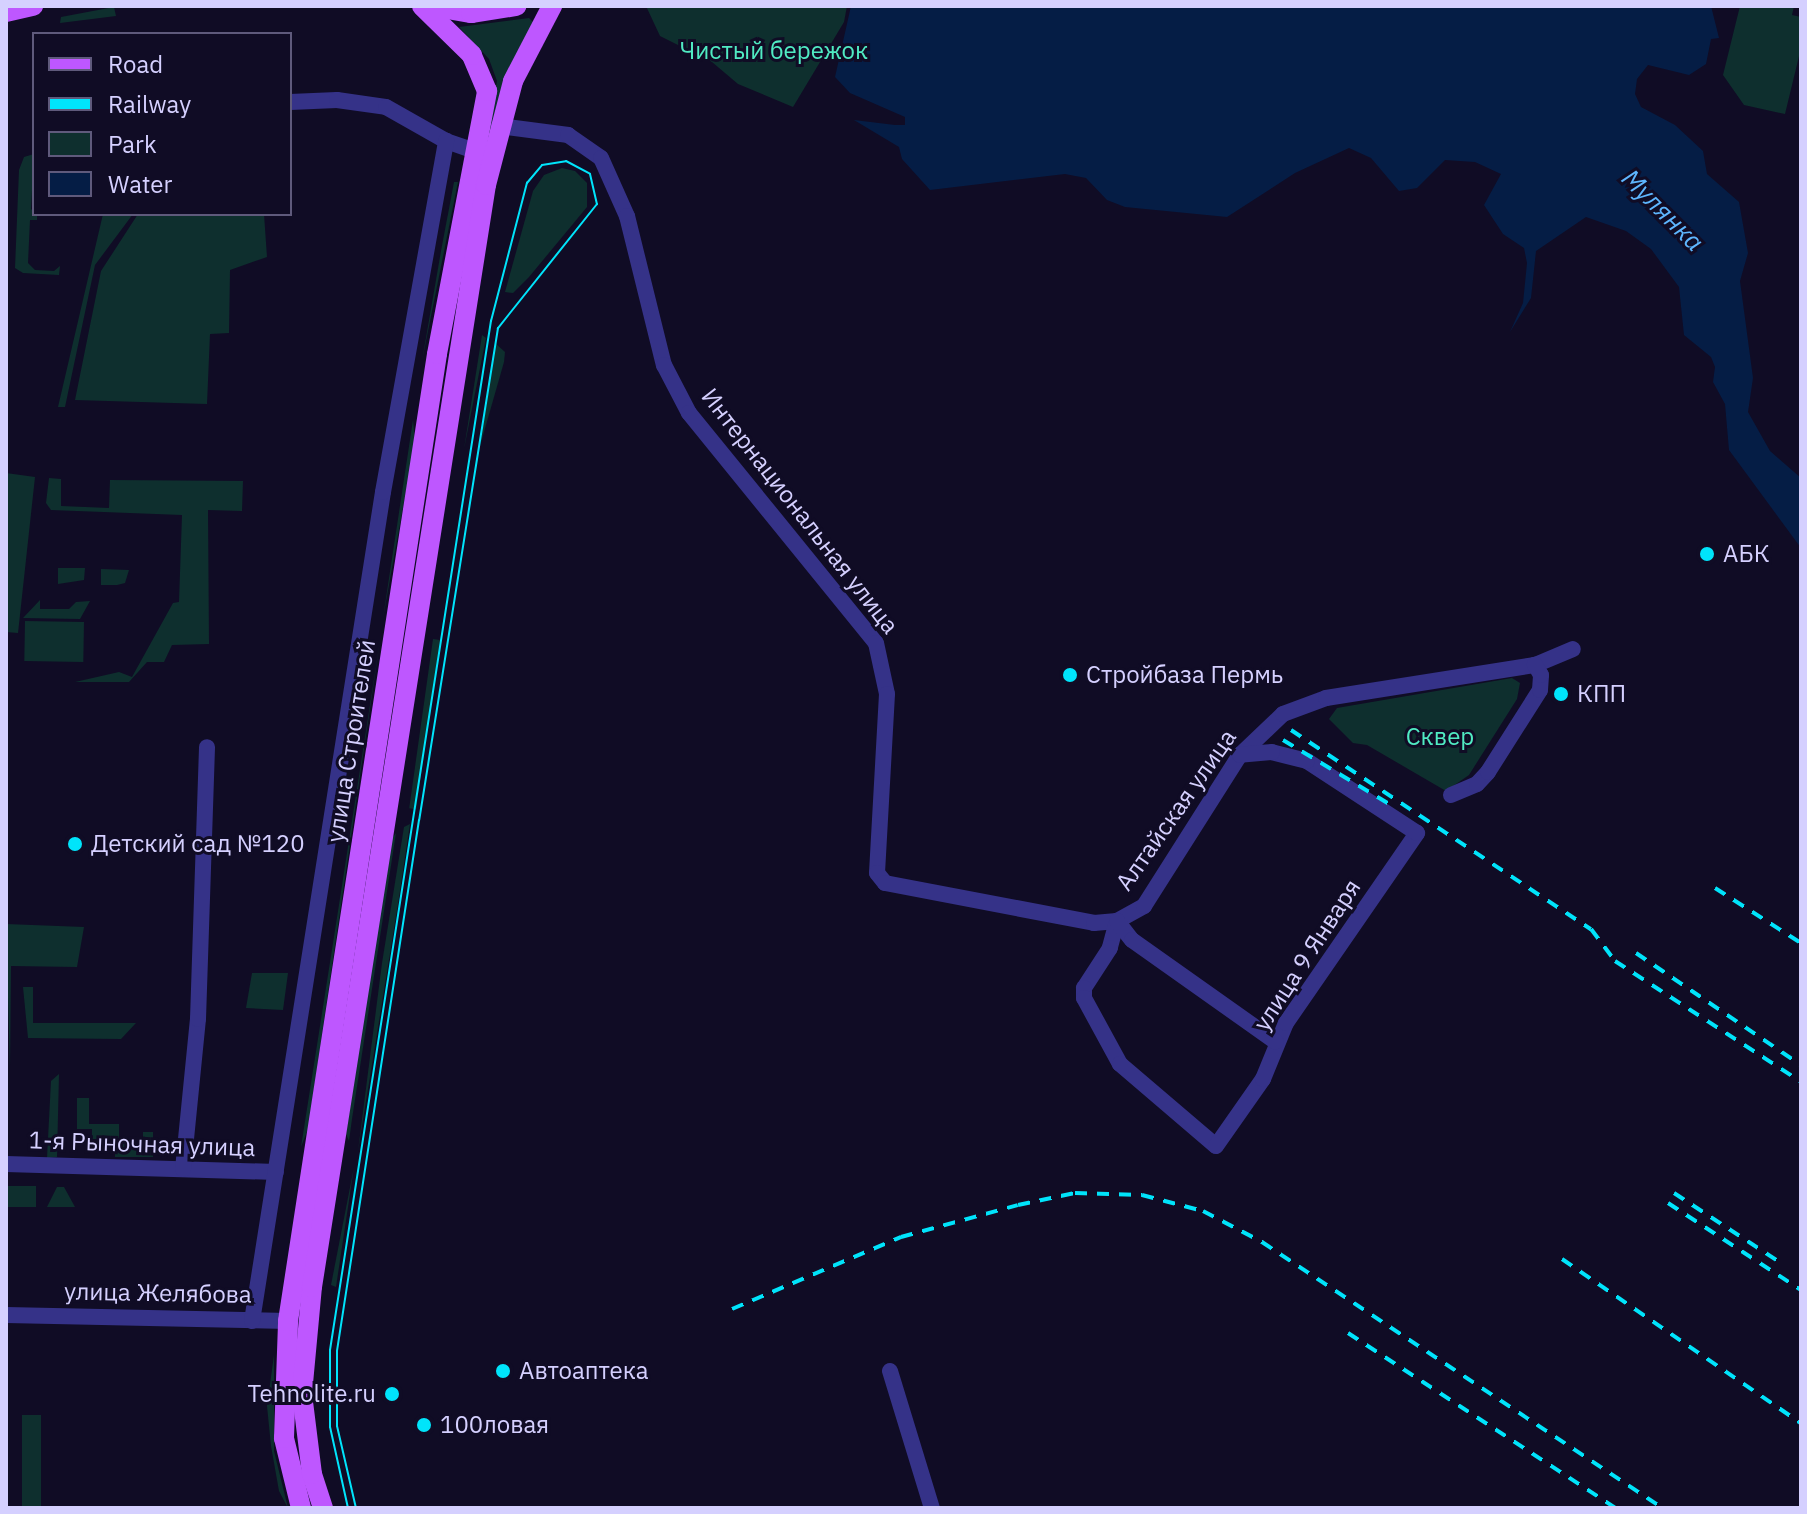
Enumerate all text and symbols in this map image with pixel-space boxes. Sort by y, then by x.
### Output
legend [32,32,292,216]
park label: Чистый бережок [680,37,868,65]
text: Road [108,48,163,80]
text: Railway [108,88,191,120]
text: Park [108,128,157,160]
water label: Мулянка [1615,162,1711,258]
text: Water [108,168,172,200]
street label: Интернациональная улица [695,383,905,639]
place label: АБК [1723,540,1770,568]
marker: АБК [1698,545,1716,563]
street label: улица Строителей [321,638,381,844]
place label: Стройбаза Пермь [1086,661,1283,689]
marker: Стройбаза Пермь [1061,666,1079,684]
place label: КПП [1577,680,1626,708]
marker: КПП [1552,685,1570,703]
park label: Сквер [1406,723,1474,751]
street label: Алтайская улица [1110,724,1242,896]
place label: Детский сад №120 [91,830,305,858]
marker: Детский сад №120 [66,835,84,853]
street label: улица 9 Января [1247,874,1367,1036]
street label: 1-я Рыночная улица [28,1126,256,1162]
street label: улица Желябова [64,1277,252,1309]
place label: Автоаптека [519,1357,648,1385]
marker: Автоаптека [494,1362,512,1380]
place label: Tehnolite.ru [247,1380,376,1408]
marker: Tehnolite.ru [383,1385,401,1403]
place label: 100ловая [440,1411,549,1439]
marker: 100ловая [415,1416,433,1434]

